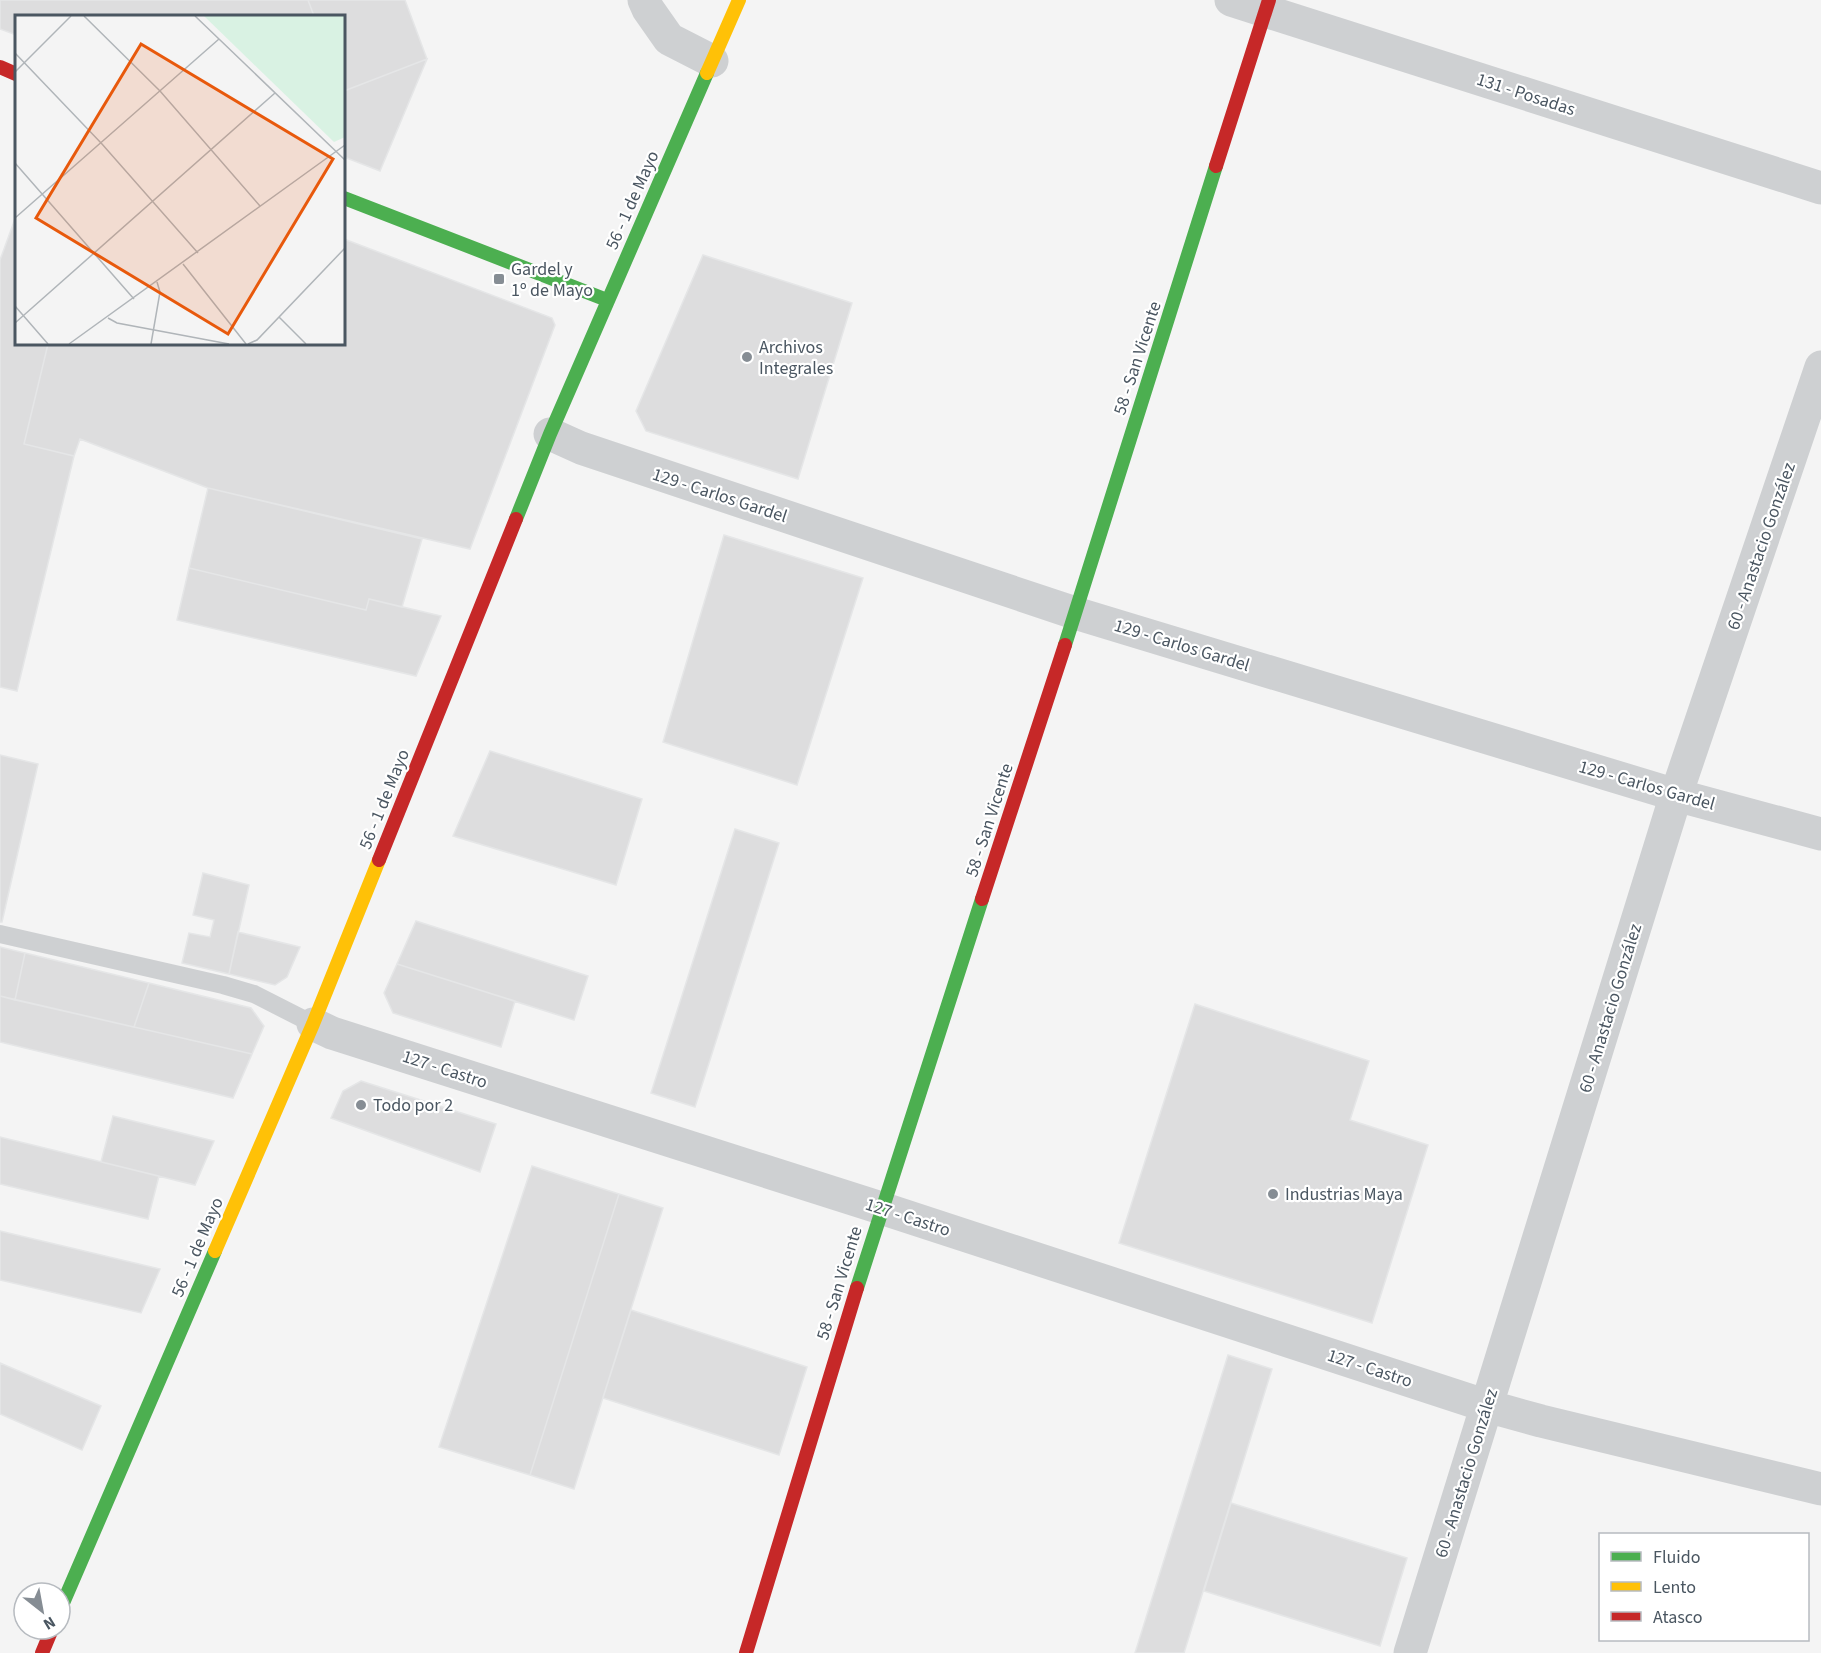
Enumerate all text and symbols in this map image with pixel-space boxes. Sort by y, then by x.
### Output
inset map [15,15,345,345]
street label: 131 - Posadas [1473,67,1578,122]
street label: 56 - 1 de Mayo [599,147,665,254]
place label: Gardel y 1º de Mayo [511,257,593,303]
marker: Gardel y 1º de Mayo [492,272,506,286]
street label: 58 - San Vicente [1107,298,1168,418]
place label: Archivos Integrales [759,335,833,381]
marker: Archivos Integrales [740,350,754,364]
street label: 60 - Anastacio González [1721,459,1802,633]
street label: 129 - Carlos Gardel [649,462,790,529]
street label: 129 - Carlos Gardel [1111,613,1253,678]
street label: 56 - 1 de Mayo [353,745,416,853]
street label: 129 - Carlos Gardel [1576,754,1718,817]
street label: 58 - San Vicente [959,760,1020,880]
street label: 60 - Anastacio González [1573,920,1648,1096]
street label: 127 - Castro [399,1044,491,1095]
place label: Todo por 2 [373,1093,453,1118]
marker: Todo por 2 [354,1098,368,1112]
place label: Industrias Maya [1285,1182,1403,1207]
marker: Industrias Maya [1266,1187,1280,1201]
street label: 127 - Castro [862,1192,954,1243]
street label: 56 - 1 de Mayo [165,1194,230,1301]
street label: 58 - San Vicente [810,1223,869,1343]
street label: 127 - Castro [1324,1343,1416,1394]
street label: 60 - Anastacio González [1429,1385,1504,1561]
legend [1599,1533,1809,1641]
text: Fluido [1653,1545,1700,1570]
text: Lento [1653,1575,1696,1600]
north arrow [12,1581,72,1641]
text: Atasco [1653,1605,1702,1630]
text: N [39,1611,59,1635]

